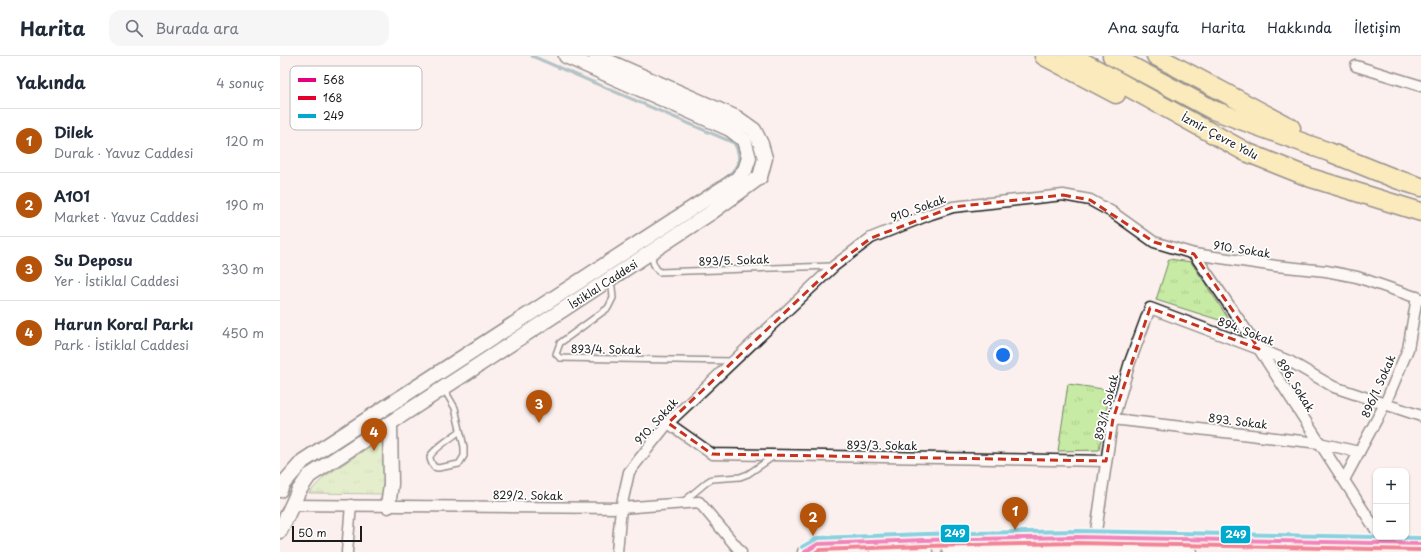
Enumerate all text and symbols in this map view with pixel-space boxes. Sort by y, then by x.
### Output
search box [109,10,389,46]
text: Harita [20,14,85,42]
text: Burada ara [155,16,239,39]
icon: search [123,17,145,39]
text: Ana sayfa [1108,17,1179,38]
text: Harita [1201,17,1245,38]
text: Hakkında [1267,17,1332,38]
text: İletişim [1354,17,1401,38]
legend [290,66,422,130]
text: Yakında [16,69,86,95]
text: 568 [323,71,345,88]
text: 4 sonuç [216,73,264,92]
text: 168 [323,89,343,106]
text: 249 [323,107,344,124]
street label: İzmir Çevre Yolu [1179,109,1261,163]
text: Dilek [54,120,94,143]
text: 1 [26,131,32,150]
text: 120 m [225,131,264,150]
text: Durak · Yavuz Caddesi [54,143,193,162]
text: A101 [54,184,90,207]
street label: 910. Sokak [888,190,949,226]
text: 2 [24,195,34,214]
text: 190 m [225,195,264,214]
text: Market · Yavuz Caddesi [54,207,199,226]
street label: 910. Sokak [1212,236,1272,262]
text: Su Deposu [54,248,133,271]
street label: 893/5. Sokak [698,250,770,270]
street label: İstiklal Caddesi [565,255,641,313]
text: 3 [25,259,33,278]
text: 330 m [221,259,264,278]
text: Yer · İstiklal Caddesi [54,271,179,290]
text: Harun Koral Parkı [54,312,193,335]
street label: 894. Sokak [1215,312,1278,350]
text: 4 [25,323,33,342]
text: 450 m [222,323,264,342]
text: Park · İstiklal Caddesi [54,335,189,354]
street label: 893/4. Sokak [571,340,642,358]
your location [993,345,1013,365]
street label: 896/1. Sokak [1357,351,1400,420]
street label: 896. Sokak [1273,355,1319,415]
street label: 893/1. Sokak [1090,372,1123,442]
pin: 3 [526,390,552,423]
street label: 910. Sokak [630,393,682,448]
street label: 893. Sokak [1207,409,1269,433]
pin: 4 [361,418,387,451]
street label: 893/3. Sokak [847,436,918,454]
map controls [1373,468,1409,540]
button: + [1373,468,1409,504]
street label: 829/2. Sokak [493,486,564,504]
pin: 1 [1002,497,1028,530]
pin: 2 [800,503,826,536]
button: − [1373,504,1409,540]
scale bar [292,524,362,543]
text: 50 m [298,524,327,541]
line badge: 249 [940,524,970,543]
text: 249 [944,524,966,541]
line badge: 249 [1220,525,1251,544]
text: 249 [1225,525,1247,542]

